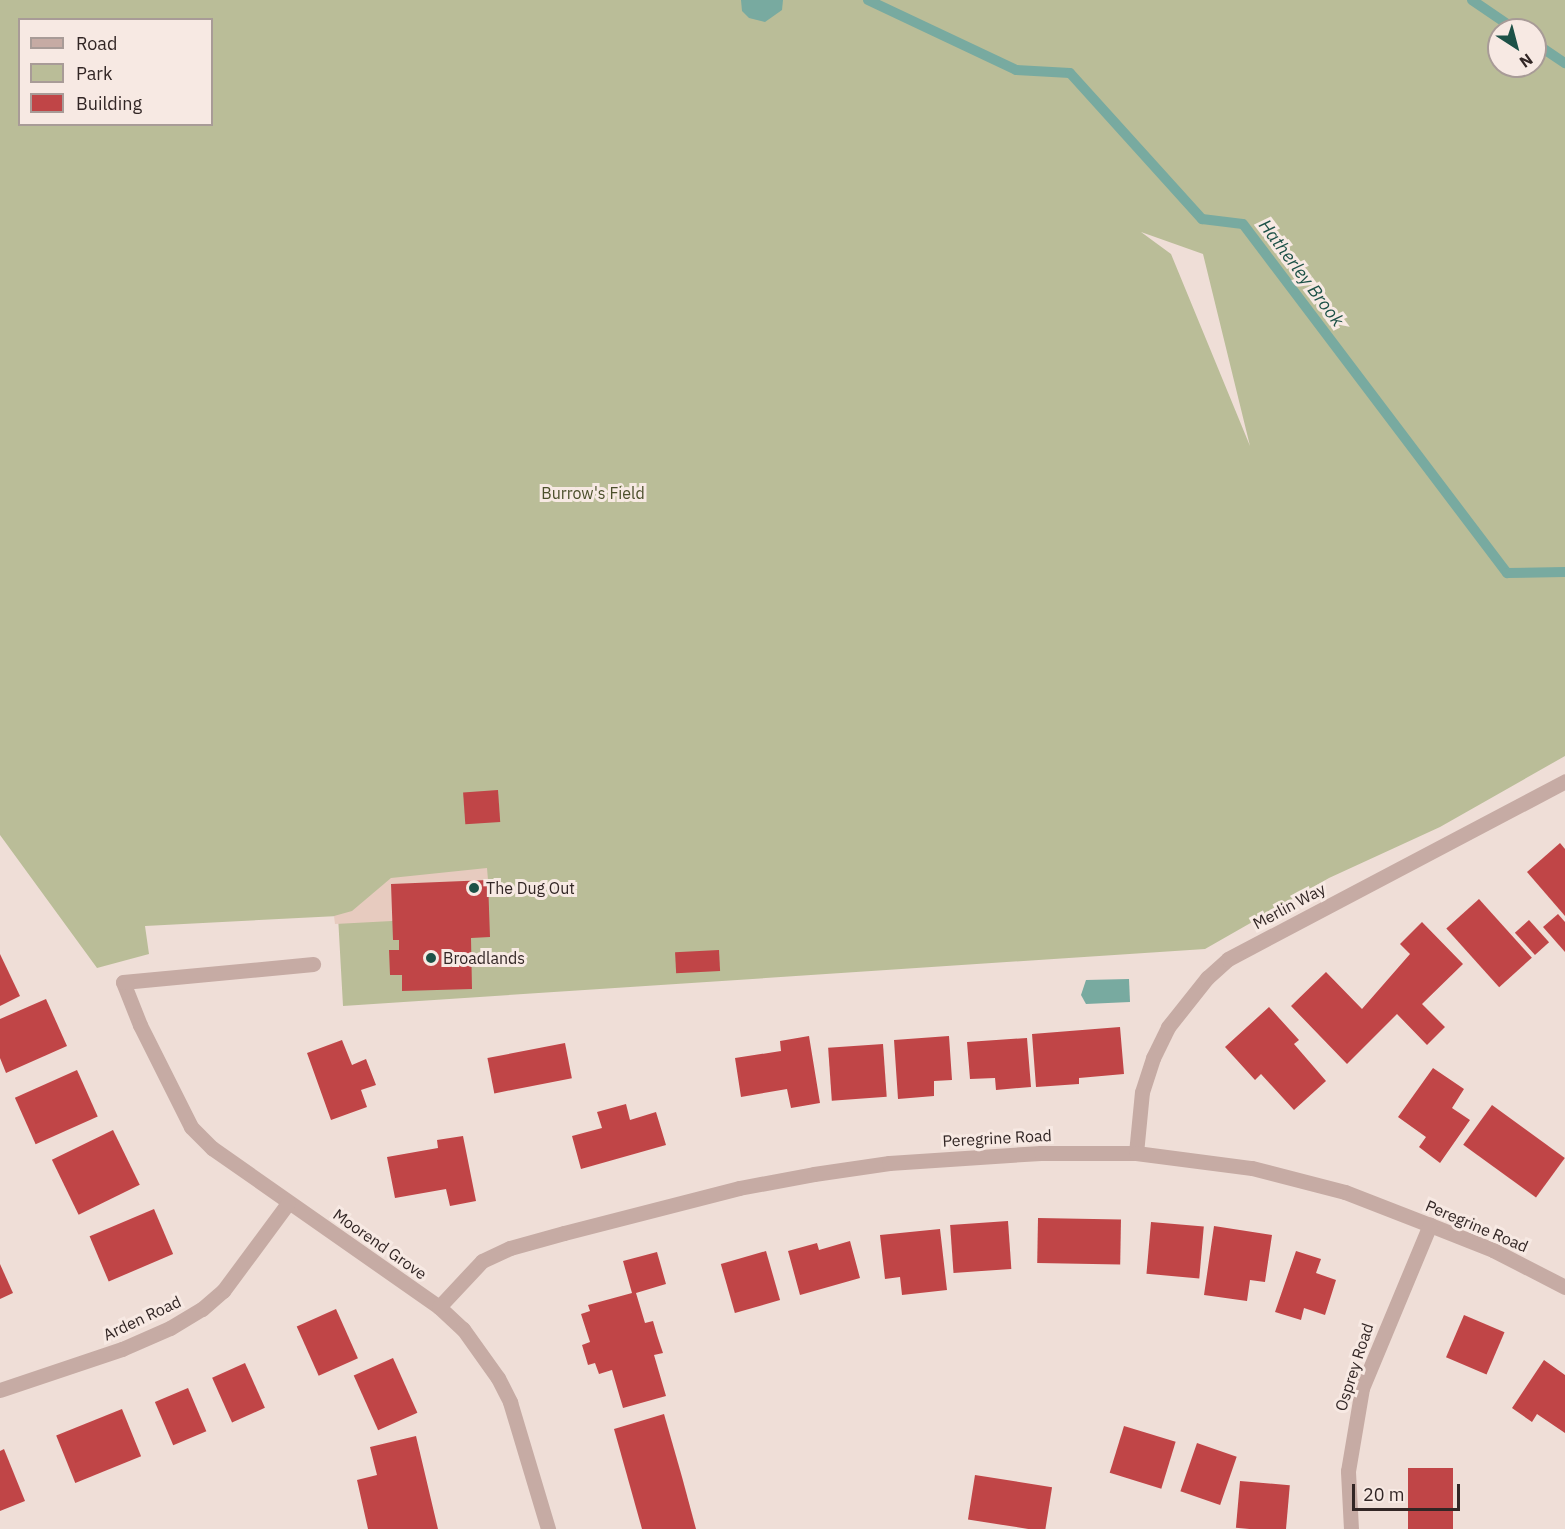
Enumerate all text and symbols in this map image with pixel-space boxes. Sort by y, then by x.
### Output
legend [18,18,213,126]
north arrow [1487,18,1547,78]
text: Road [76,32,117,55]
text: N [1516,49,1537,72]
text: Park [76,62,112,85]
text: Building [76,92,142,115]
water label: Hatherley Brook [1254,215,1348,331]
park label: Burrow's Field [541,483,645,503]
place label: The Dug Out [486,878,575,898]
street label: Merlin Way [1249,879,1329,933]
marker: The Dug Out [467,881,481,895]
place label: Broadlands [443,948,525,968]
marker: Broadlands [424,951,438,965]
street label: Peregrine Road [942,1126,1052,1150]
street label: Peregrine Road [1423,1196,1531,1256]
street label: Moorend Grove [329,1205,431,1283]
street label: Arden Road [100,1292,184,1344]
street label: Osprey Road [1331,1321,1377,1413]
scale bar [1355,1472,1463,1510]
text: 20 m [1363,1483,1405,1506]

